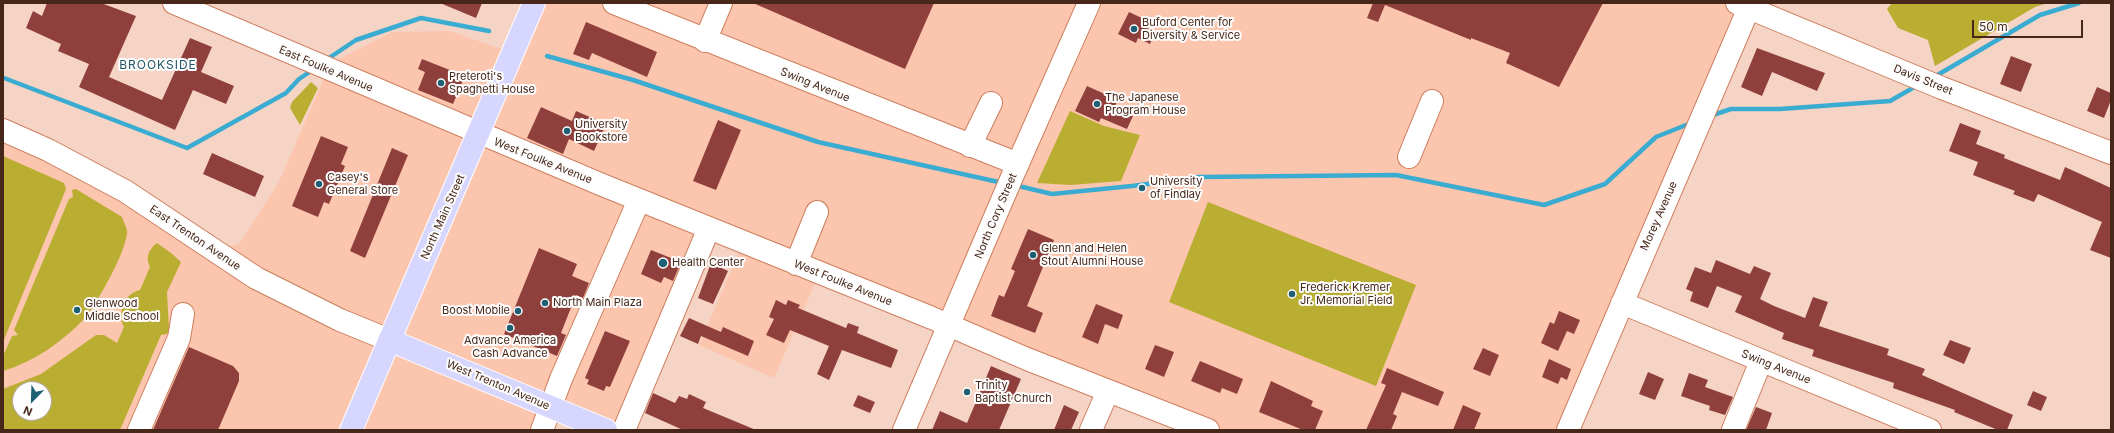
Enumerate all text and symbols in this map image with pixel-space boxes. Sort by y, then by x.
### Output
scale bar [1974,12,2085,38]
place label: Buford Center for Diversity & Service [1142,16,1240,42]
text: 50 m [1979,19,2008,34]
marker: Buford Center for Diversity & Service [1129,24,1139,34]
street label: East Foulke Avenue [277,43,375,95]
district label: BROOKSIDE [119,58,197,72]
street label: Davis Street [1891,62,1955,98]
street label: Swing Avenue [778,65,852,105]
place label: Preteroti's Spaghetti House [449,70,535,96]
marker: Preteroti's Spaghetti House [436,78,446,88]
place label: The Japanese Program House [1105,91,1186,117]
marker: The Japanese Program House [1092,99,1102,109]
place label: University Bookstore [575,118,628,144]
marker: University Bookstore [562,126,572,136]
street label: West Foulke Avenue [492,135,594,187]
place label: Casey's General Store [327,171,398,197]
street label: North Cory Street [972,171,1020,261]
street label: North Main Street [418,172,468,262]
place label: University of Findlay [1150,175,1202,201]
marker: Casey's General Store [314,179,324,189]
street label: Morey Avenue [1638,179,1680,253]
marker: University of Findlay [1137,183,1147,193]
street label: East Trenton Avenue [147,203,243,273]
place label: Glenn and Helen Stout Alumni House [1041,242,1143,268]
marker: Glenn and Helen Stout Alumni House [1028,250,1038,260]
place label: Health Center [672,256,744,270]
marker: Health Center [657,257,669,269]
street label: West Foulke Avenue [792,257,894,309]
place label: Frederick Kremer Jr. Memorial Field [1300,281,1392,307]
marker: Frederick Kremer Jr. Memorial Field [1287,289,1297,299]
place label: North Main Plaza [553,296,642,310]
place label: Glenwood Middle School [85,297,159,323]
marker: North Main Plaza [540,298,550,308]
place label: Boost Mobile [442,304,510,318]
marker: Glenwood Middle School [72,305,82,315]
marker: Boost Mobile [513,306,523,316]
marker: Advance America Cash Advance [505,323,515,333]
place label: Advance America Cash Advance [464,334,556,360]
street label: Swing Avenue [1739,347,1813,387]
street label: West Trenton Avenue [444,357,552,413]
place label: Trinity Baptist Church [975,379,1052,405]
north arrow [12,381,52,421]
marker: Trinity Baptist Church [962,387,972,397]
text: N [21,403,34,419]

